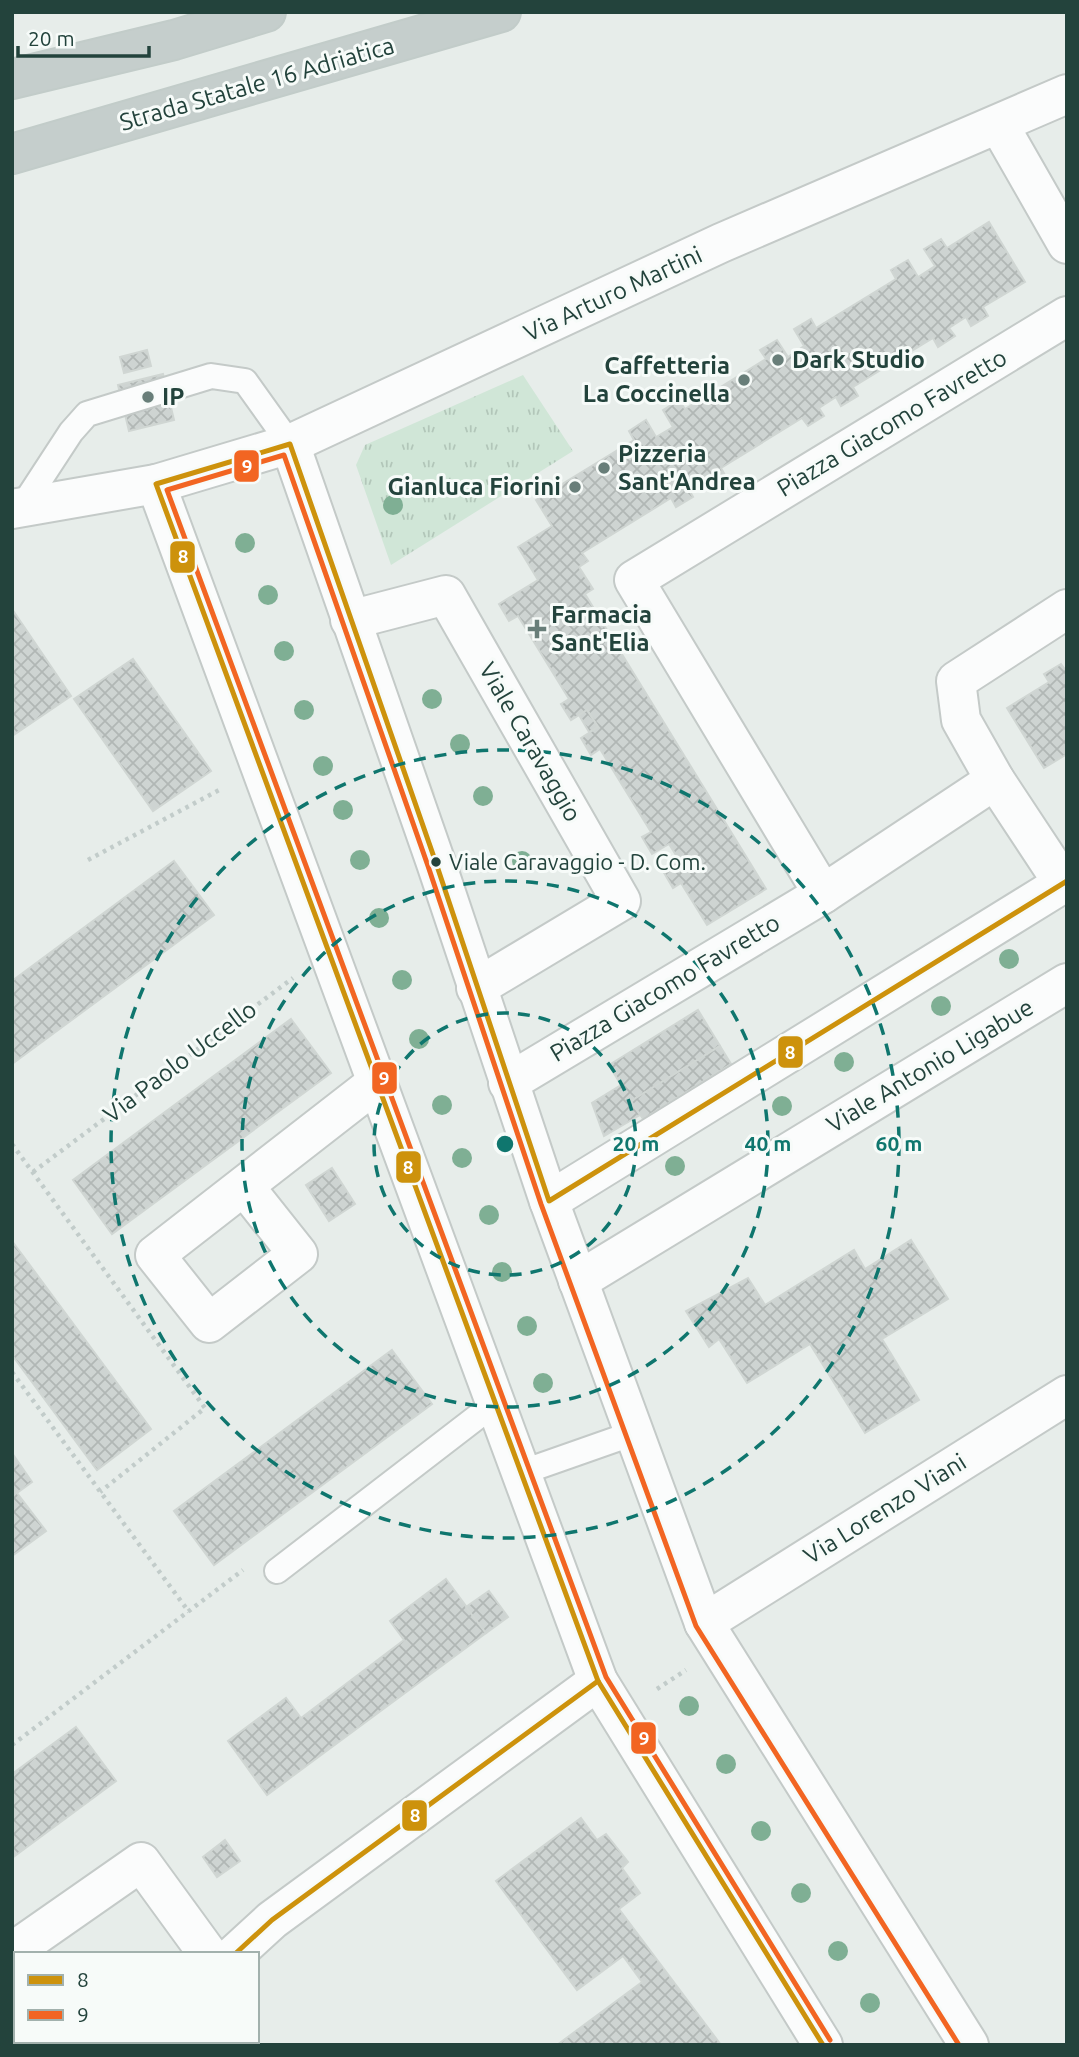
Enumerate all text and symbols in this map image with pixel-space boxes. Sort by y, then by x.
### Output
scale bar [18,14,149,58]
text: 20 m [28,26,75,50]
street label: Strada Statale 16 Adriatica [116,31,397,136]
street label: Via Arturo Martini [520,240,706,347]
street label: Piazza Giacomo Favretto [772,343,1011,502]
place label: Dark Studio [792,346,925,373]
place label: Caffetteria La Coccinella [583,352,730,407]
marker: Dark Studio [770,352,786,368]
marker: Caffetteria La Coccinella [736,372,752,388]
place label: IP [162,383,184,410]
marker: IP [140,389,156,405]
place label: Pizzeria Sant'Andrea [618,440,756,495]
line badge: 9 [233,449,260,483]
text: 9 [242,455,252,477]
marker: Pizzeria Sant'Andrea [596,460,612,476]
place label: Gianluca Fiorini [387,473,561,500]
marker: Gianluca Fiorini [567,479,583,495]
line badge: 8 [169,540,196,574]
text: 8 [178,545,188,567]
place label: Farmacia Sant'Elia [551,601,652,656]
marker: Farmacia Sant'Elia [529,621,545,637]
street label: Viale Caravaggio [474,657,587,826]
place label: Viale Caravaggio - D. Com. [449,849,706,874]
marker: Viale Caravaggio - D. Com. [429,855,443,869]
street label: Piazza Giacomo Favretto [545,908,784,1067]
street label: Viale Antonio Ligabue [822,993,1038,1138]
street label: Via Paolo Uccello [98,995,261,1128]
line badge: 8 [777,1035,804,1069]
text: 8 [785,1041,795,1063]
line badge: 9 [371,1061,398,1095]
text: 9 [379,1067,389,1089]
text: 20 m [613,1131,659,1155]
text: 40 m [745,1131,791,1155]
text: 60 m [876,1131,922,1155]
centre of rings [493,1132,517,1156]
line badge: 8 [395,1150,422,1184]
text: 8 [403,1156,413,1178]
street label: Via Lorenzo Viani [799,1448,971,1569]
line badge: 9 [630,1721,657,1755]
text: 9 [639,1727,649,1749]
line badge: 8 [401,1799,428,1832]
text: 8 [410,1804,420,1826]
legend [14,1952,259,2043]
text: 8 [77,1967,89,1991]
text: 9 [77,2002,89,2026]

